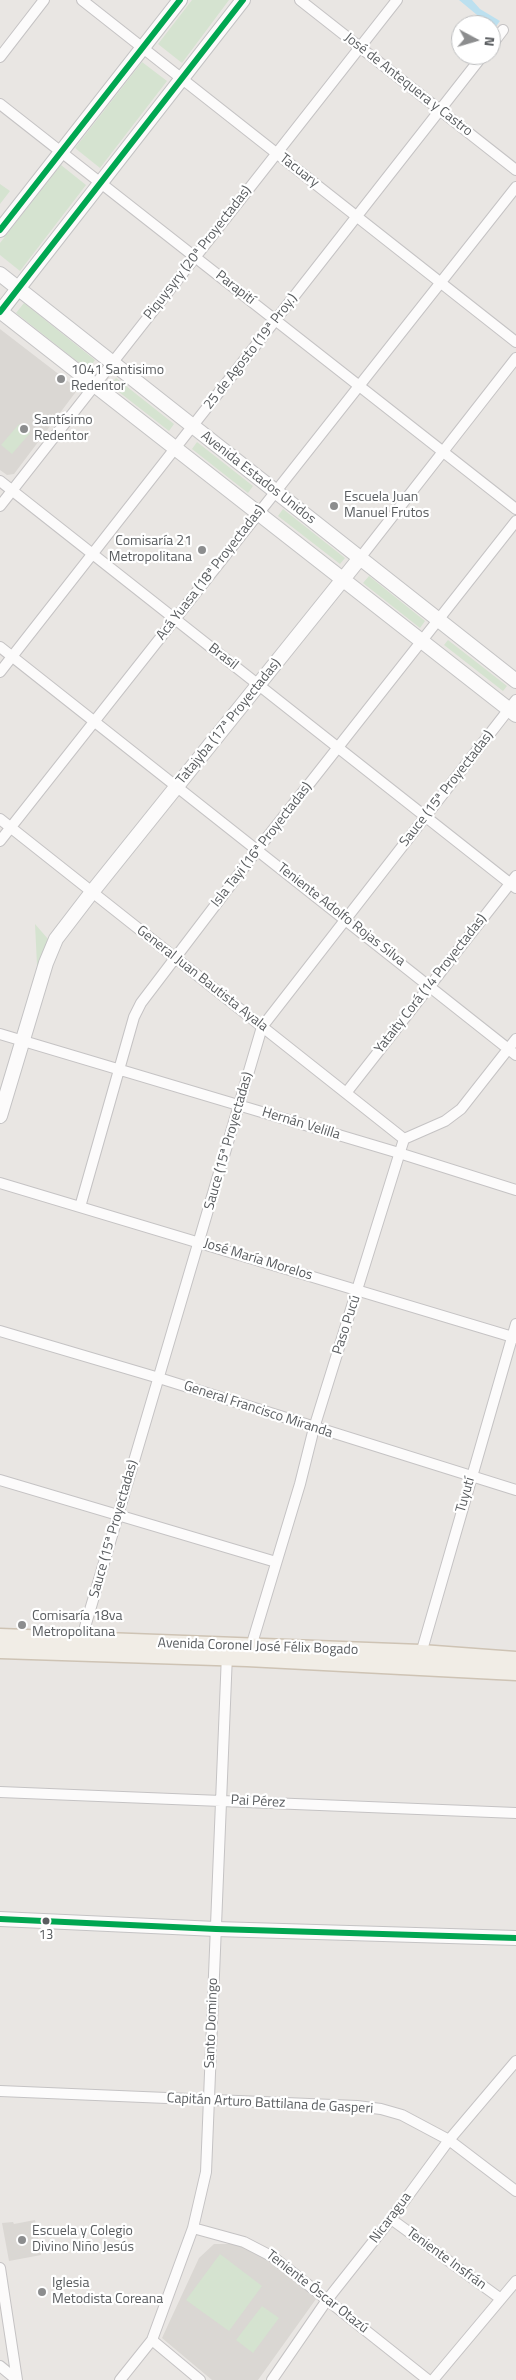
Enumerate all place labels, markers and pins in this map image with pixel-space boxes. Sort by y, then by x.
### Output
place label: 1041 Santisimo Redentor [71,363,164,396]
marker: 1041 Santisimo Redentor [55,373,67,385]
place label: Santísimo Redentor [34,413,93,446]
marker: Santísimo Redentor [18,423,30,435]
place label: Escuela Juan Manuel Frutos [344,490,429,522]
marker: Escuela Juan Manuel Frutos [328,500,340,512]
place label: Comisaría 21 Metropolitana [109,534,192,566]
marker: Comisaría 21 Metropolitana [196,544,208,556]
place label: Comisaría 18va Metropolitana [32,1609,122,1641]
marker: Comisaría 18va Metropolitana [16,1619,28,1631]
marker: 13 [41,1916,51,1926]
place label: 13 [39,1928,53,1944]
place label: Escuela y Colegio Divino Niño Jesús [32,2224,134,2256]
marker: Escuela y Colegio Divino Niño Jesús [16,2234,28,2246]
place label: Iglesia Metodista Coreana [52,2276,163,2308]
marker: Iglesia Metodista Coreana [36,2286,48,2298]

